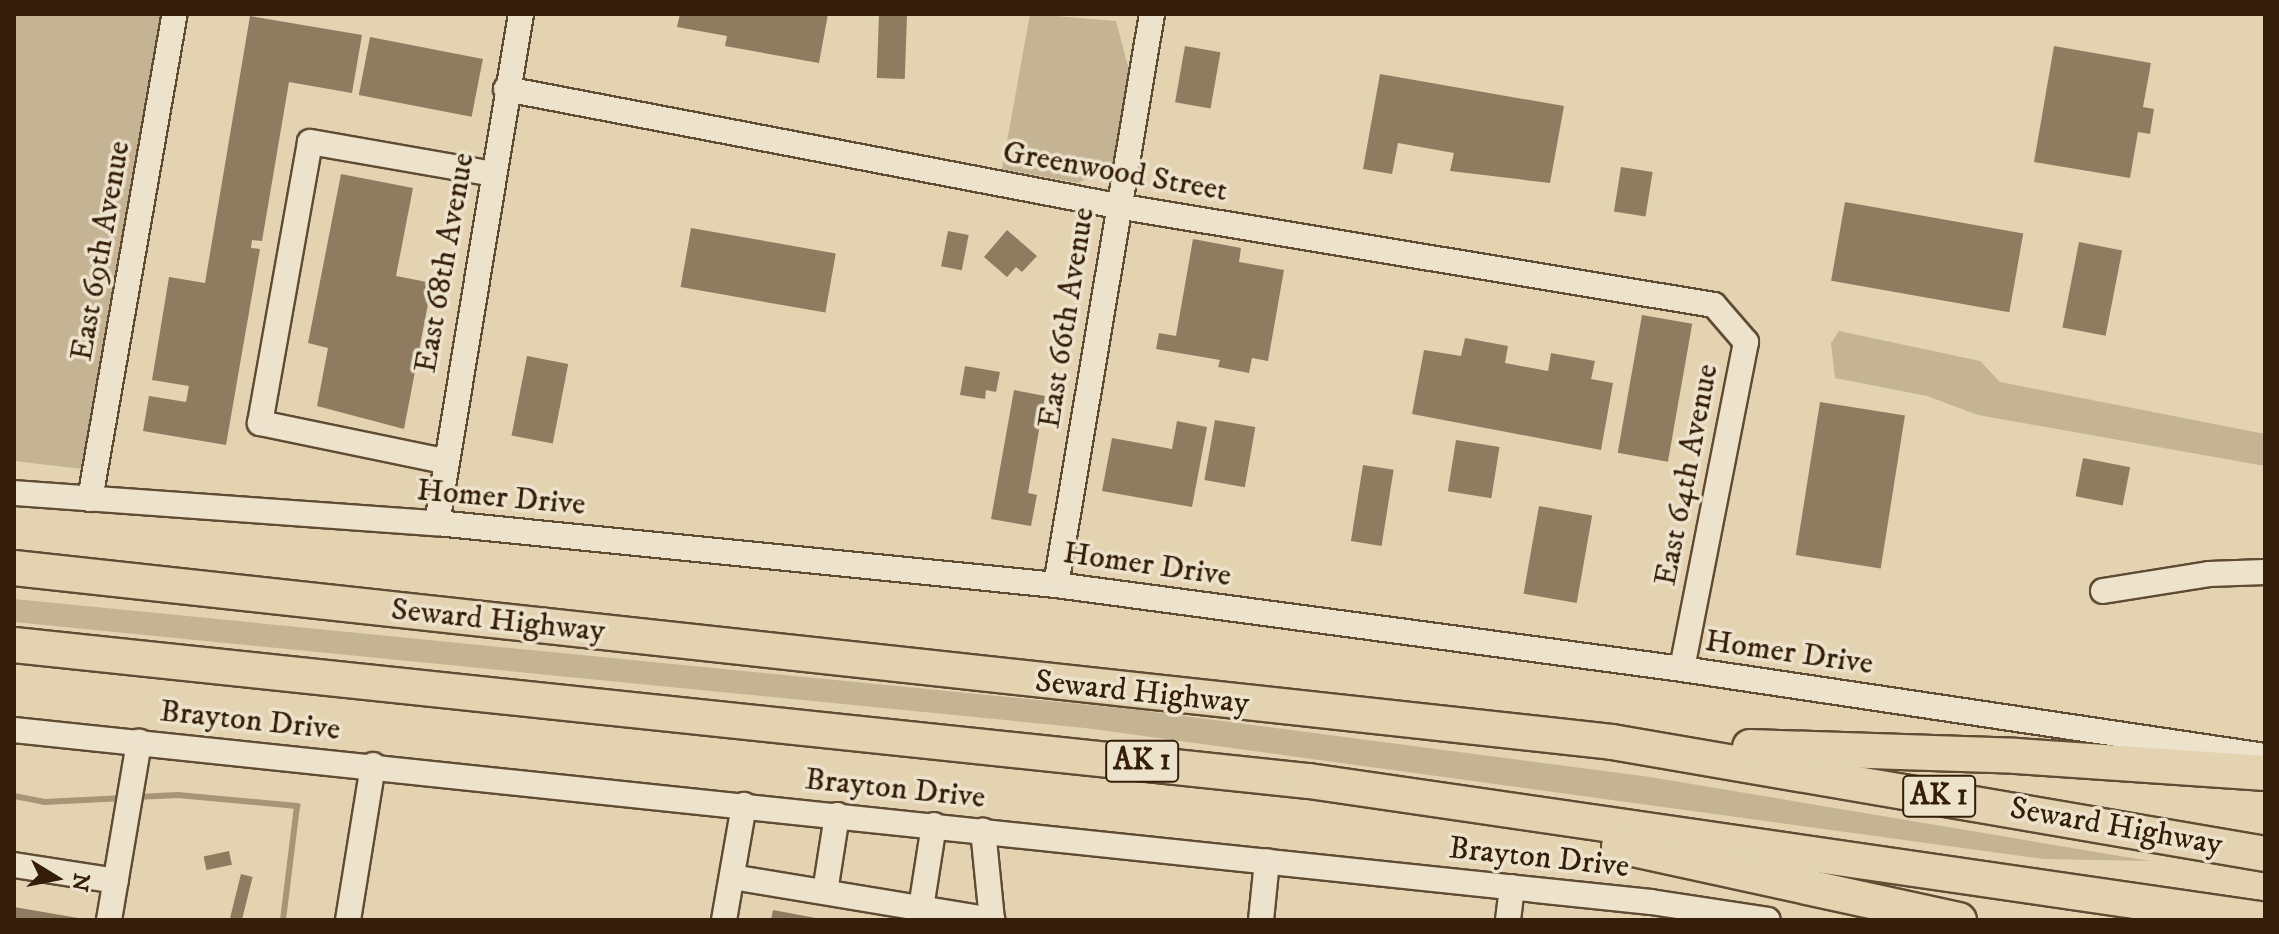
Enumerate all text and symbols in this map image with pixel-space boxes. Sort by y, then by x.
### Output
street label: Greenwood Street [1000,133,1230,211]
street label: East 69th Avenue [63,138,139,364]
street label: East 68th Avenue [407,150,483,376]
street label: East 66th Avenue [1031,205,1103,431]
street label: East 64th Avenue [1647,361,1727,589]
street label: Homer Drive [415,472,587,524]
street label: Homer Drive [1061,534,1233,596]
street label: Seward Highway [389,591,607,651]
street label: Homer Drive [1703,622,1875,684]
street label: Seward Highway [1033,663,1251,723]
street label: Brayton Drive [158,692,342,750]
road number: AK 1 [1104,735,1180,787]
street label: Brayton Drive [803,760,987,818]
road number: AK 1 [1901,770,1977,822]
street label: Seward Highway [2007,789,2225,865]
street label: Brayton Drive [1447,829,1631,887]
north arrow [16,838,96,918]
text: N [65,871,95,893]

